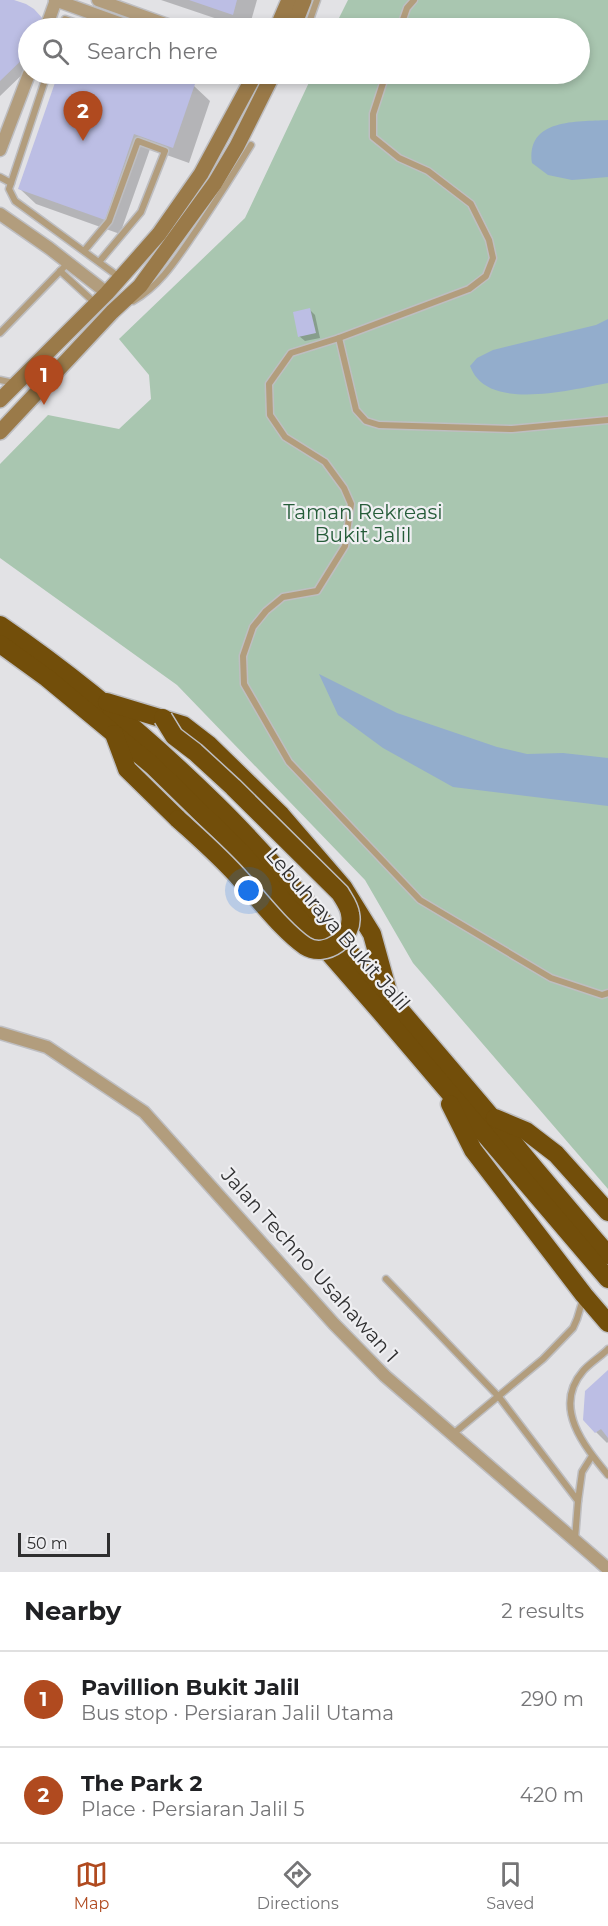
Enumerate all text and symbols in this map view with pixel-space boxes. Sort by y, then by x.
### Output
search box [18,18,590,84]
icon: search [39,35,72,68]
text: Search here [87,38,218,65]
pin: 2 [64,92,103,141]
pin: 1 [24,356,63,405]
park label: Taman Rekreasi Bukit Jalil [283,500,443,547]
street label: Lebuhraya Bukit Jalil [261,843,415,1015]
your location [234,876,263,905]
street label: Jalan Techno Usahawan 1 [216,1162,404,1367]
scale bar [18,1530,110,1558]
text: 50 m [27,1534,68,1553]
text: Nearby [24,1595,121,1627]
text: 2 results [501,1599,584,1623]
text: Pavillion Bukit Jalil [81,1674,300,1701]
text: 1 [40,1687,47,1711]
text: 290 m [521,1687,584,1711]
text: Bus stop · Persiaran Jalil Utama [81,1701,394,1725]
text: The Park 2 [81,1770,202,1797]
text: 2 [38,1783,49,1807]
text: 420 m [520,1783,584,1807]
text: Place · Persiaran Jalil 5 [81,1797,305,1821]
tab: Map [74,1858,109,1913]
tab: Directions [257,1858,339,1913]
tab: Saved [486,1858,534,1913]

